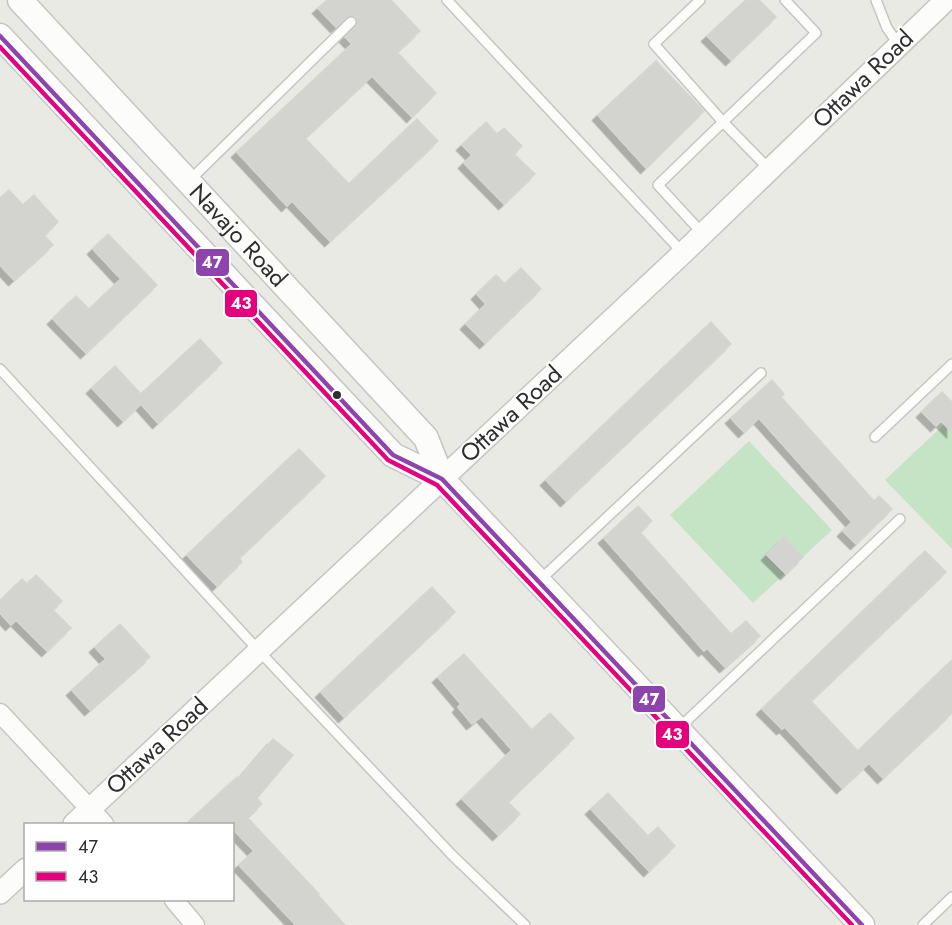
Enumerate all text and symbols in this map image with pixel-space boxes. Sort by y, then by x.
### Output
street label: Ottawa Road [804,21,921,136]
street label: Navajo Road [181,175,296,295]
line badge: 47 [195,248,230,277]
text: 47 [202,251,223,274]
line badge: 43 [224,289,258,318]
text: 43 [230,292,252,315]
street label: Ottawa Road [452,357,570,470]
unlabelled marker [331,389,343,401]
line badge: 47 [632,685,666,713]
text: 47 [639,688,660,711]
street label: Ottawa Road [98,689,216,802]
line badge: 43 [655,720,690,749]
text: 43 [661,723,683,746]
legend [24,823,234,901]
text: 47 [78,834,98,860]
text: 43 [78,864,98,890]

